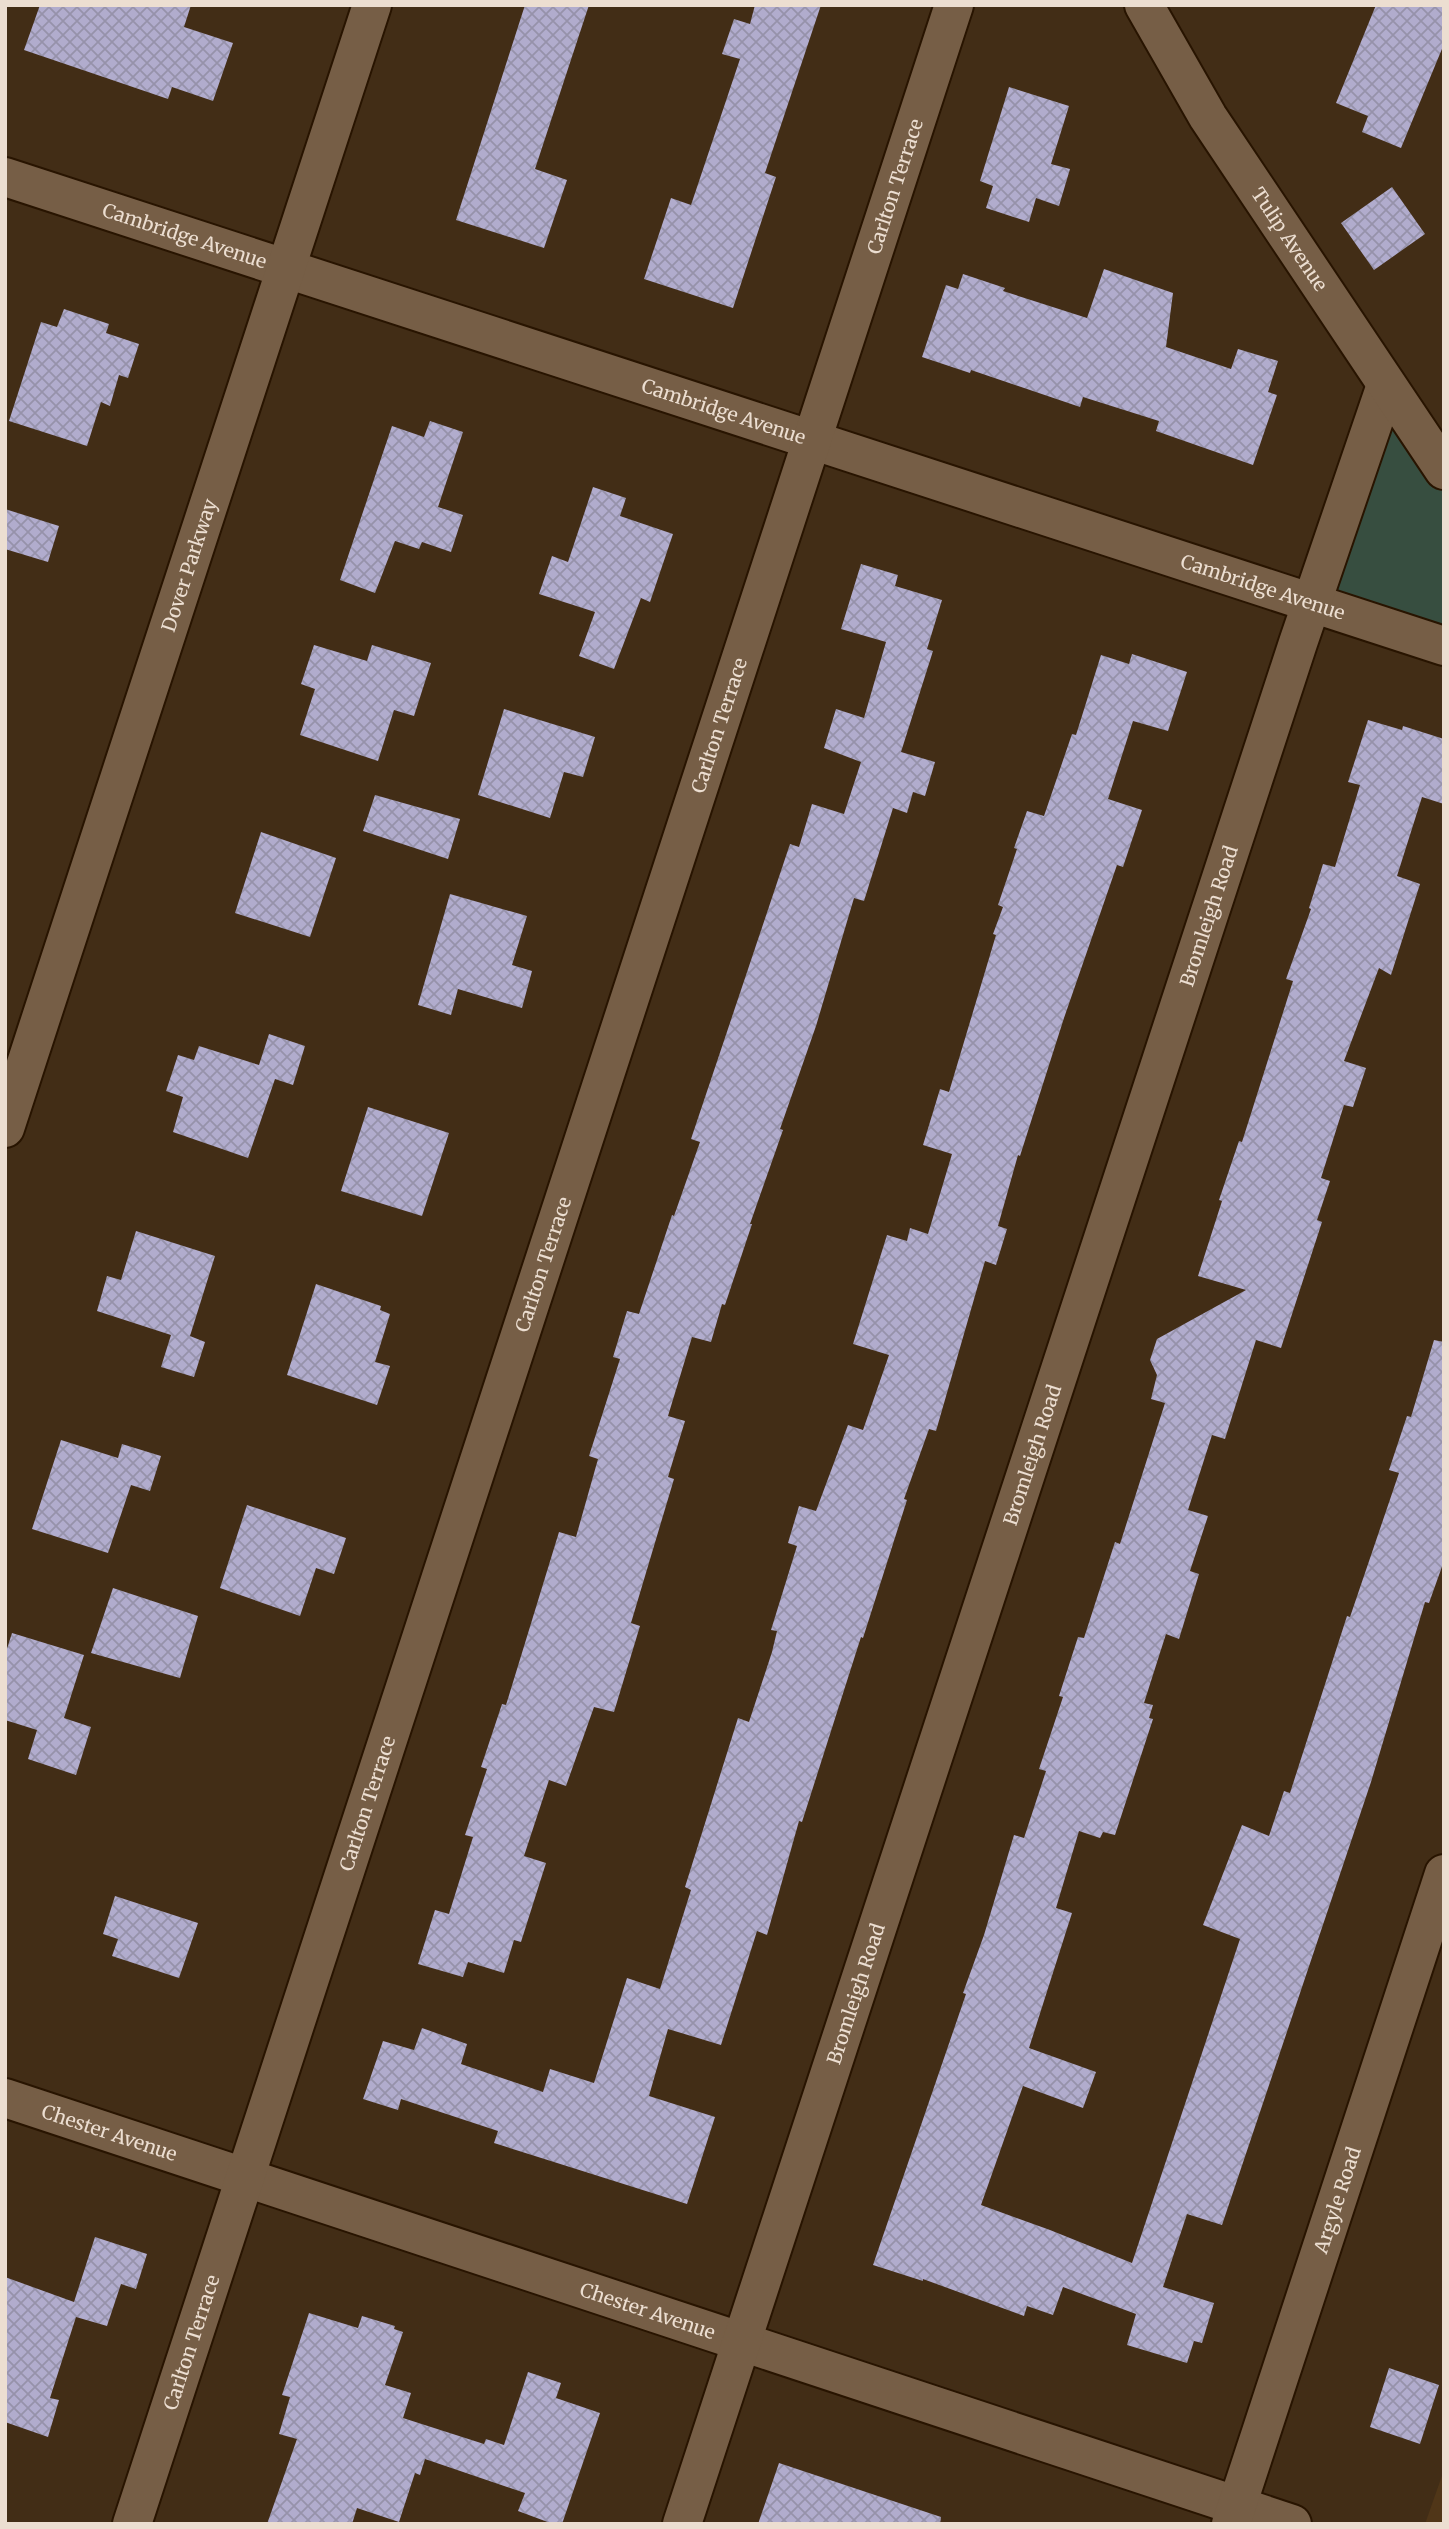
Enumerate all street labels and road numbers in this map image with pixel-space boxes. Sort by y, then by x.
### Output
street label: Carlton Terrace [862,116,928,257]
street label: Tulip Avenue [1246,183,1333,296]
street label: Cambridge Avenue [100,198,270,274]
street label: Cambridge Avenue [639,373,809,449]
street label: Dover Parkway [156,496,222,635]
street label: Cambridge Avenue [1178,549,1348,625]
street label: Carlton Terrace [686,655,752,796]
street label: Bromleigh Road [1174,843,1243,990]
street label: Carlton Terrace [510,1194,576,1335]
street label: Bromleigh Road [998,1381,1066,1528]
street label: Carlton Terrace [334,1733,400,1874]
street label: Bromleigh Road [821,1920,890,2067]
street label: Chester Avenue [39,2099,180,2166]
street label: Argyle Road [1308,2144,1366,2257]
street label: Carlton Terrace [158,2272,225,2413]
street label: Chester Avenue [577,2277,719,2344]

